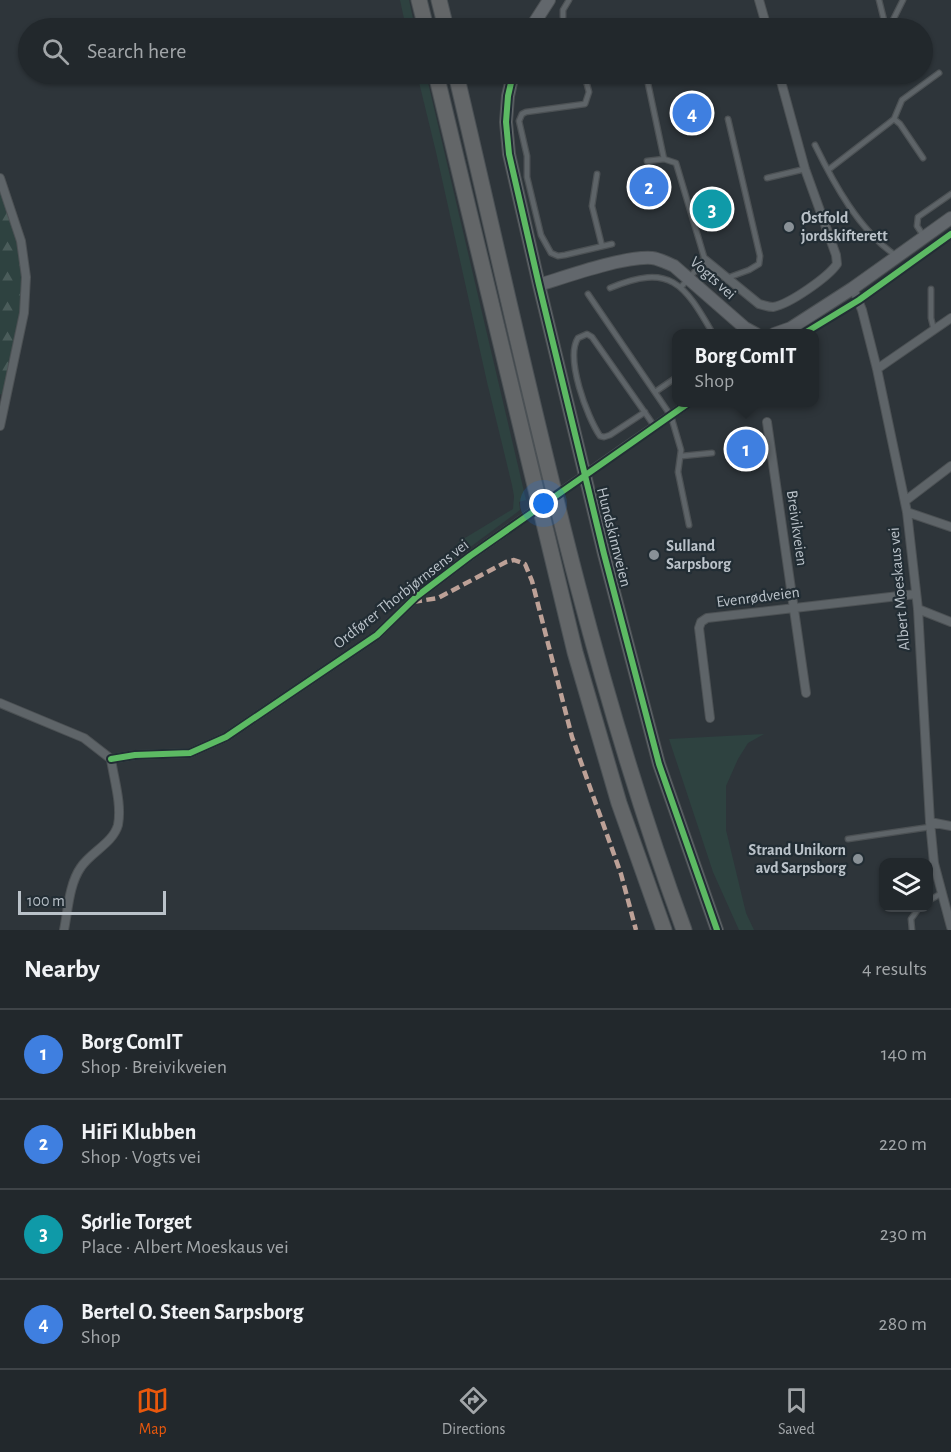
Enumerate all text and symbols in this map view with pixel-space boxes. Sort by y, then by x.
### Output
search box [18,18,933,84]
icon: search [39,35,72,68]
text: Search here [87,40,186,62]
pin: 4 [672,90,712,136]
pin: 2 [630,164,668,210]
pin: 3 [692,186,732,232]
place label: Østfold jordskifterett [801,210,888,245]
marker: Østfold jordskifterett [782,220,796,234]
street label: Vogts vei [687,254,739,302]
popup [672,329,819,407]
text: Borg ComIT [695,345,796,367]
text: Shop [695,371,734,391]
pin: 1 [726,426,766,472]
street label: Hundskinnveien [594,486,634,588]
your location [529,489,558,518]
street label: Breivikveien [784,489,810,567]
street label: Albert Moeskaus vei [886,527,912,651]
street label: Ordfører Thorbjørnsens vei [330,536,472,652]
place label: Sulland Sarpsborg [666,538,732,572]
marker: Sulland Sarpsborg [647,548,661,562]
street label: Evenrødveien [715,584,801,610]
place label: Strand Unikorn avd Sarpsborg [748,842,847,876]
marker: Strand Unikorn avd Sarpsborg [851,852,865,866]
map controls [879,858,933,912]
button: layers [879,858,933,912]
scale bar [18,888,166,916]
text: 100 m [27,893,65,909]
text: Nearby [24,956,100,982]
text: 4 results [862,959,927,979]
text: Borg ComIT [81,1031,183,1053]
text: 1 [40,1044,47,1064]
text: 140 m [881,1044,927,1064]
text: Shop · Breivikveien [81,1057,227,1077]
text: HiFi Klubben [81,1121,196,1143]
text: 2 [39,1134,48,1154]
text: 220 m [879,1134,927,1154]
text: Shop · Vogts vei [81,1147,201,1167]
text: Sørlie Torget [81,1211,192,1233]
text: 3 [39,1224,48,1244]
text: 230 m [880,1224,927,1244]
text: Place · Albert Moeskaus vei [81,1237,289,1257]
text: Bertel O. Steen Sarpsborg [81,1301,303,1323]
text: 4 [38,1314,49,1334]
text: 280 m [879,1314,927,1334]
text: Shop [81,1327,121,1347]
tab: Map [136,1384,169,1439]
tab: Directions [442,1384,506,1439]
tab: Saved [778,1384,815,1439]

